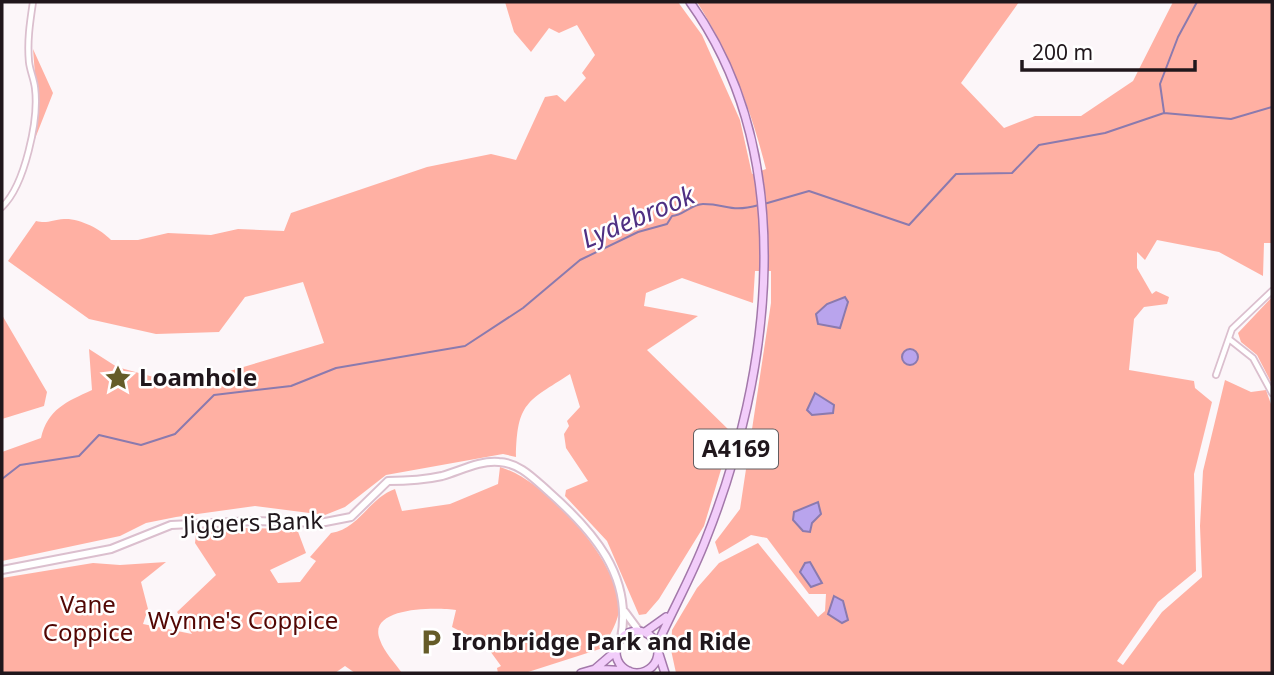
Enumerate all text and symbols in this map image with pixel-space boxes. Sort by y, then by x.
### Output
scale bar [1022,28,1195,72]
text: 200 m [1032,38,1093,66]
water label: Lydebrook [576,176,701,256]
place label: Loamhole [139,360,257,393]
place icon: Loamhole [103,363,133,393]
road number: A4169 [694,430,778,468]
street label: Jiggers Bank [180,503,324,541]
park label: Vane Coppice [43,587,133,648]
park label: Wynne's Coppice [148,603,338,636]
place label: Ironbridge Park and Ride [452,624,751,657]
parking icon: Ironbridge Park and Ride [416,627,446,657]

